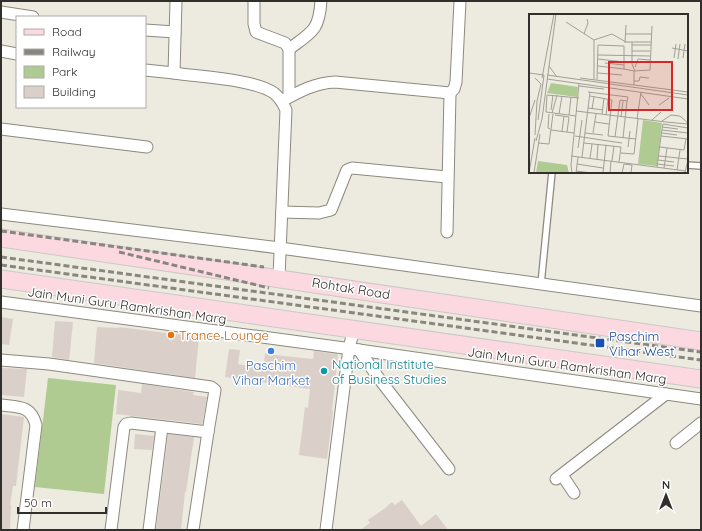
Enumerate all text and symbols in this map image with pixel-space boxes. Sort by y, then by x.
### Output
inset map [529,14,688,173]
legend [16,16,146,108]
text: Road [52,24,82,39]
text: Railway [52,44,96,59]
text: Park [52,64,77,79]
text: Building [52,84,96,99]
street label: Rohtak Road [311,274,391,302]
street label: Jain Muni Guru Ramkrishan Marg [26,283,228,327]
place label: Trance Lounge [179,327,269,343]
place label: Paschim Vihar West [609,328,674,359]
marker: Trance Lounge [166,330,176,340]
marker: Paschim Vihar West [594,337,606,349]
street label: Jain Muni Guru Ramkrishan Marg [466,343,668,387]
marker: Paschim Vihar Market [266,346,276,356]
place label: National Institute of Business Studies [332,356,447,387]
place label: Paschim Vihar Market [232,357,310,388]
marker: National Institute of Business Studies [319,366,329,376]
north arrow [646,475,686,515]
text: N [662,478,670,492]
scale bar [18,489,106,515]
text: 50 m [24,495,52,510]

